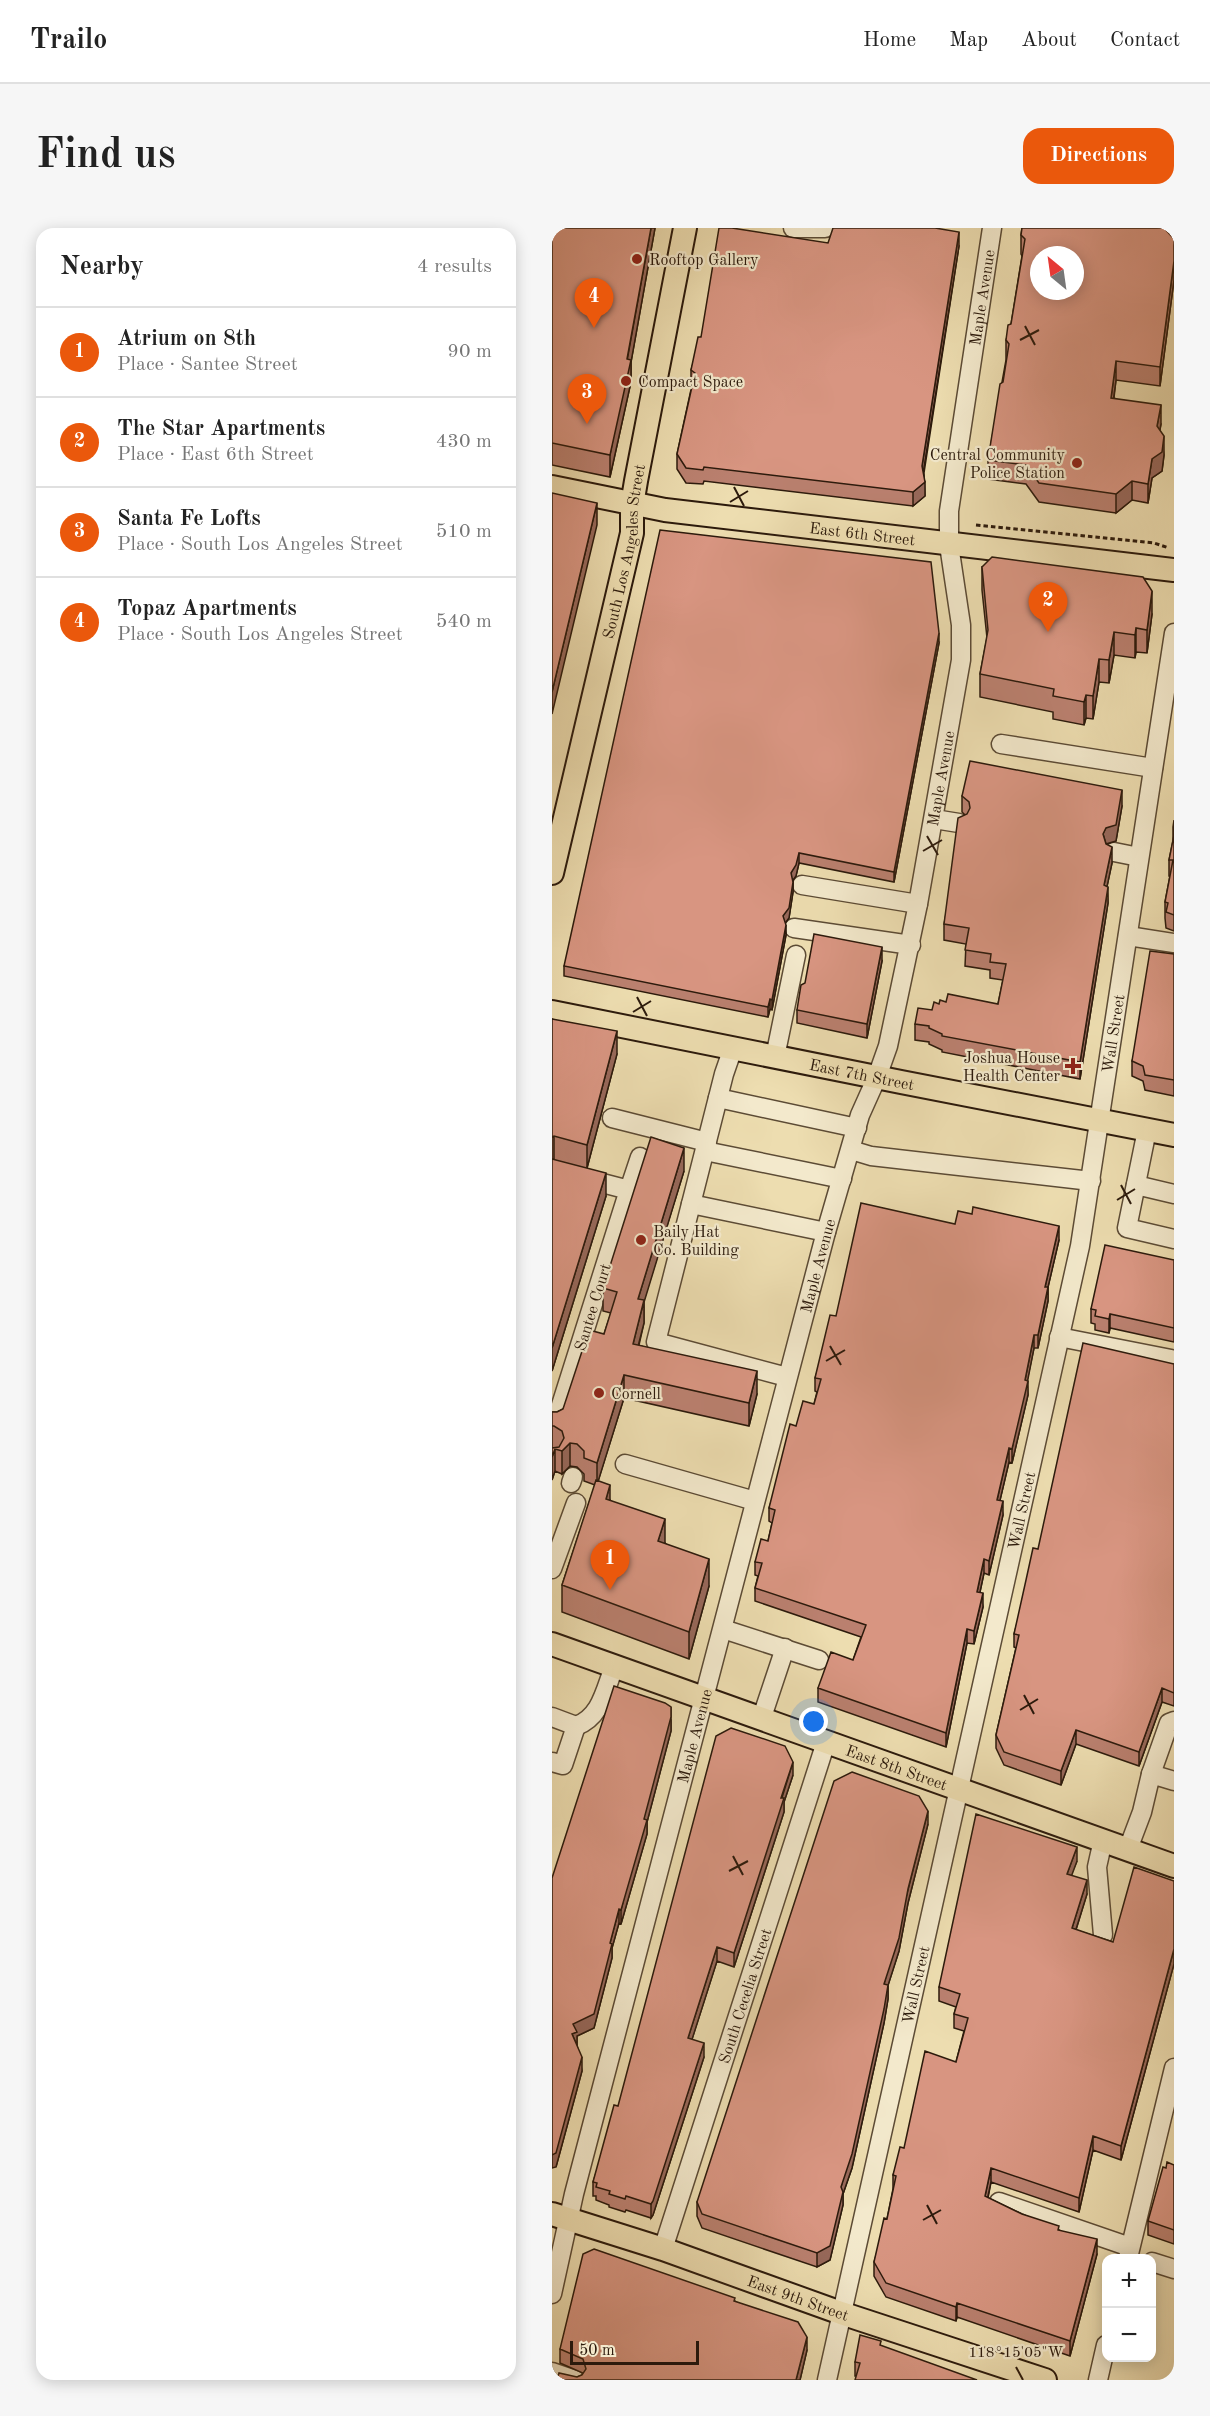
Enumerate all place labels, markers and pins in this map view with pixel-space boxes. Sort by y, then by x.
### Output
marker: Rooftop Gallery [630,252,644,266]
place label: Rooftop Gallery [649,253,759,269]
pin: 4 [574,279,614,328]
pin: 3 [567,374,606,424]
marker: Compact Space [619,374,633,388]
place label: Compact Space [638,375,743,391]
place label: Central Community Police Station [930,448,1066,482]
marker: Central Community Police Station [1070,456,1084,470]
pin: 2 [1028,582,1068,632]
place label: Joshua House Health Center [963,1051,1060,1085]
marker: Joshua House Health Center [1064,1057,1082,1075]
place label: Baily Hat Co. Building [653,1225,739,1259]
marker: Baily Hat Co. Building [634,1233,648,1247]
marker: Cornell [592,1386,606,1400]
place label: Cornell [611,1387,661,1403]
pin: 1 [590,1540,630,1590]

